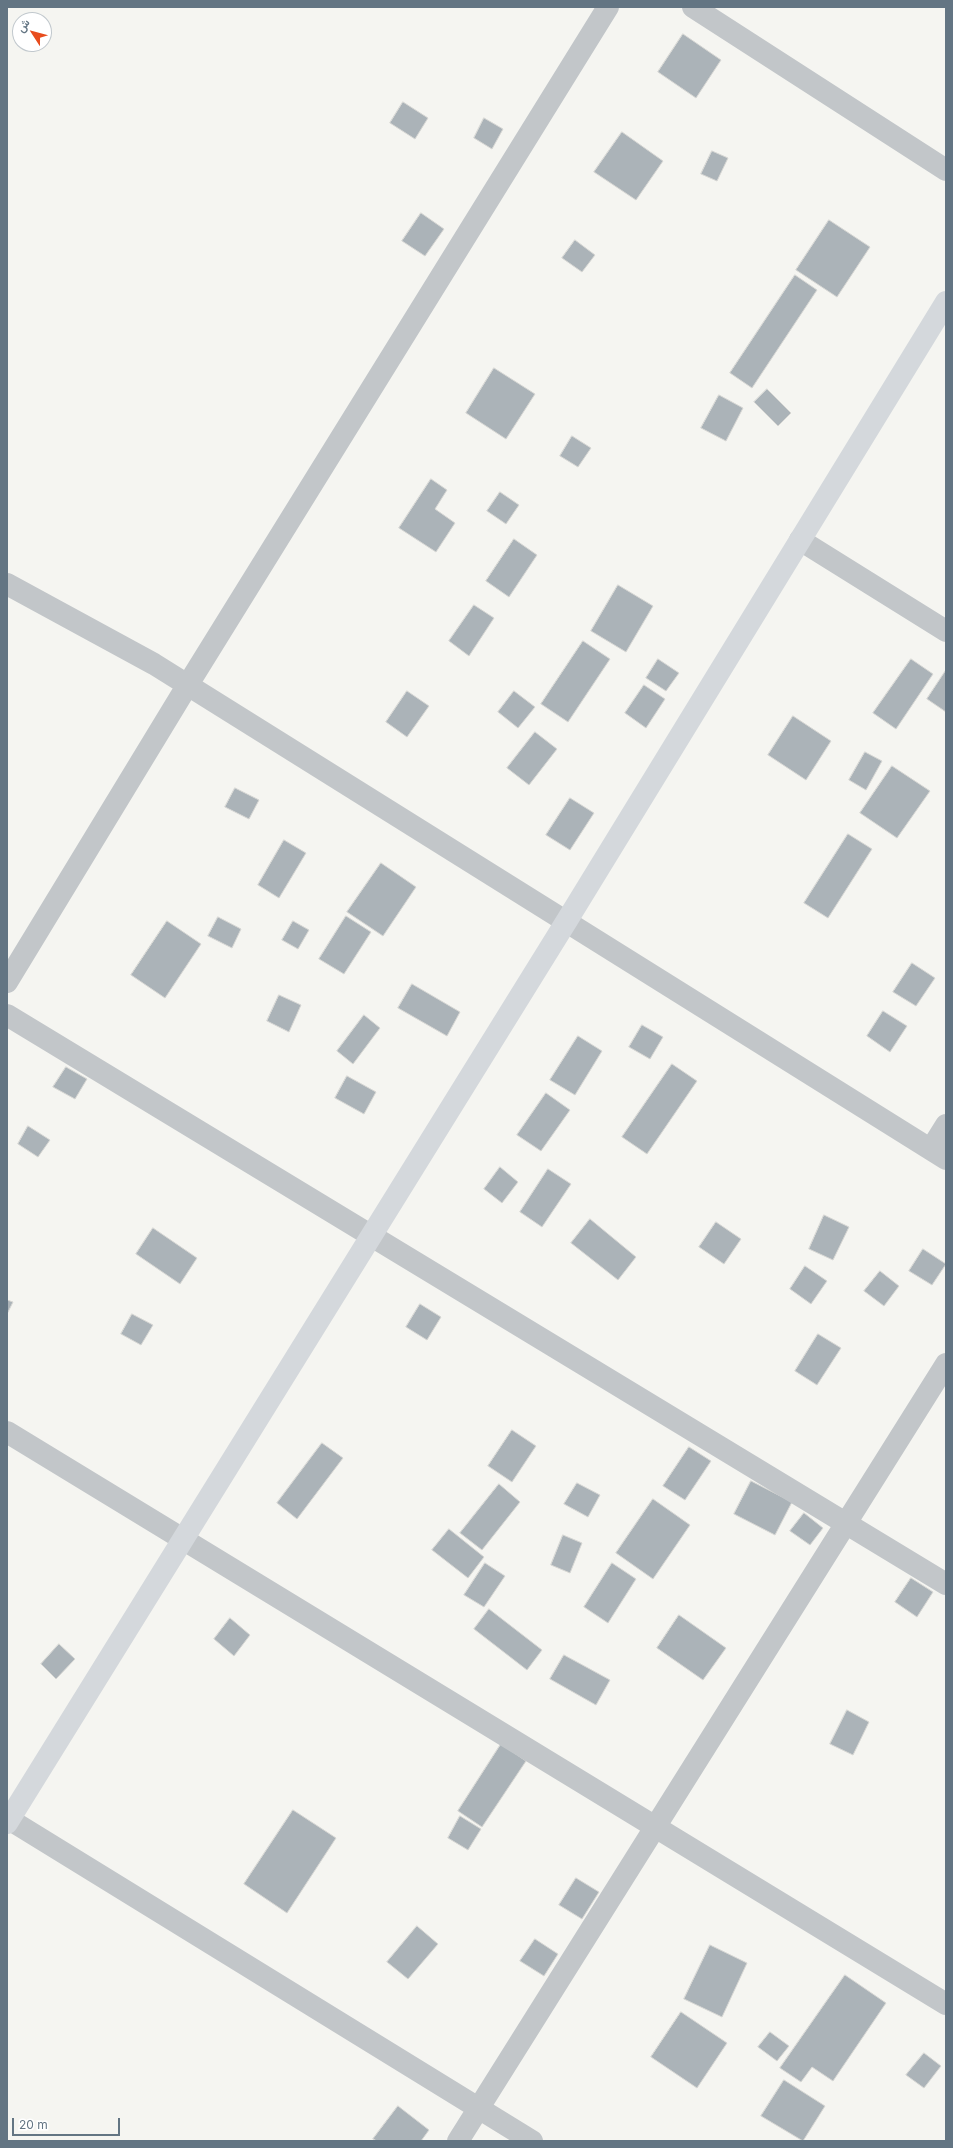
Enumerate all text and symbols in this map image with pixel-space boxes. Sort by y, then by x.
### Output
north arrow [12,12,52,52]
text: ش [14,16,33,35]
scale bar [14,2110,122,2136]
text: 20 m [19,2117,48,2132]

